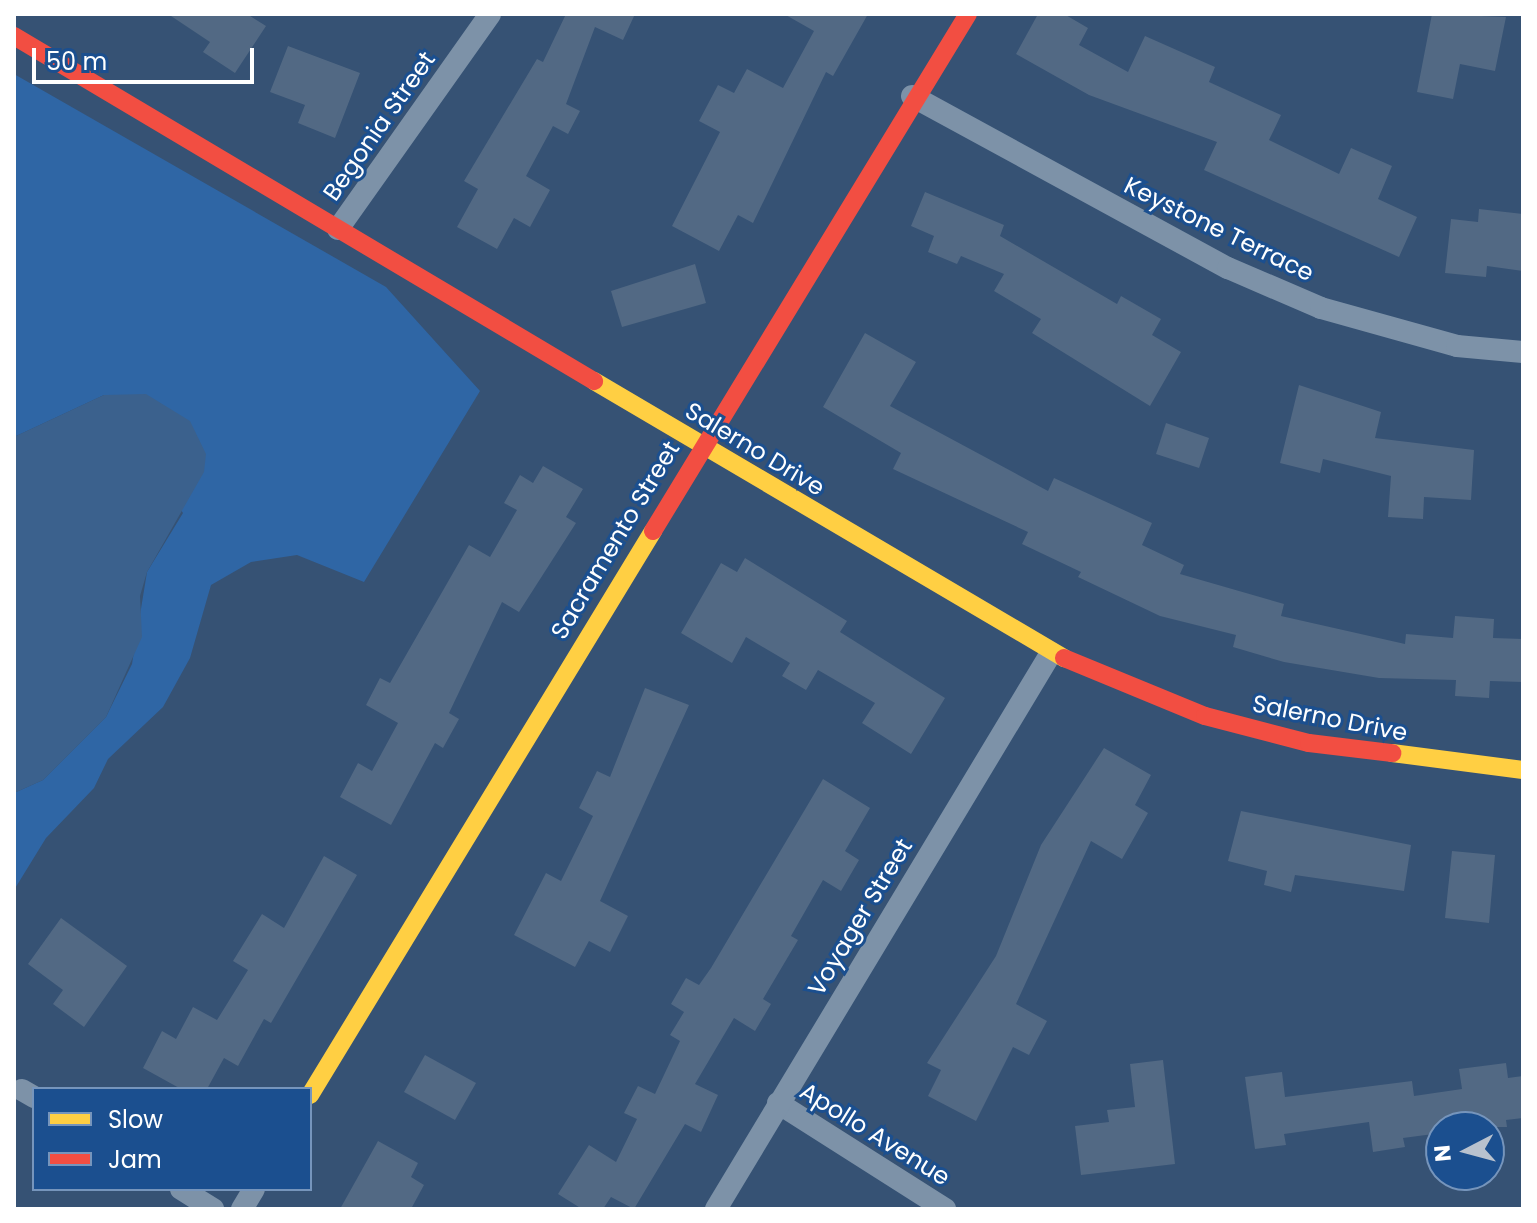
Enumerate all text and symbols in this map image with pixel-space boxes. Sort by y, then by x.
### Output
scale bar [36,32,258,82]
text: 50 m [46,45,107,78]
street label: Begonia Street [317,46,441,206]
street label: Keystone Terrace [1119,171,1319,287]
street label: Salerno Drive [680,396,830,502]
street label: Sacramento Street [545,436,685,644]
street label: Salerno Drive [1250,689,1410,747]
street label: Voyager Street [802,833,918,1001]
street label: Apollo Avenue [795,1076,955,1192]
legend [32,1087,312,1191]
text: Slow [108,1103,163,1136]
north arrow [1425,1111,1505,1191]
text: Jam [108,1143,162,1176]
text: N [1426,1144,1459,1163]

